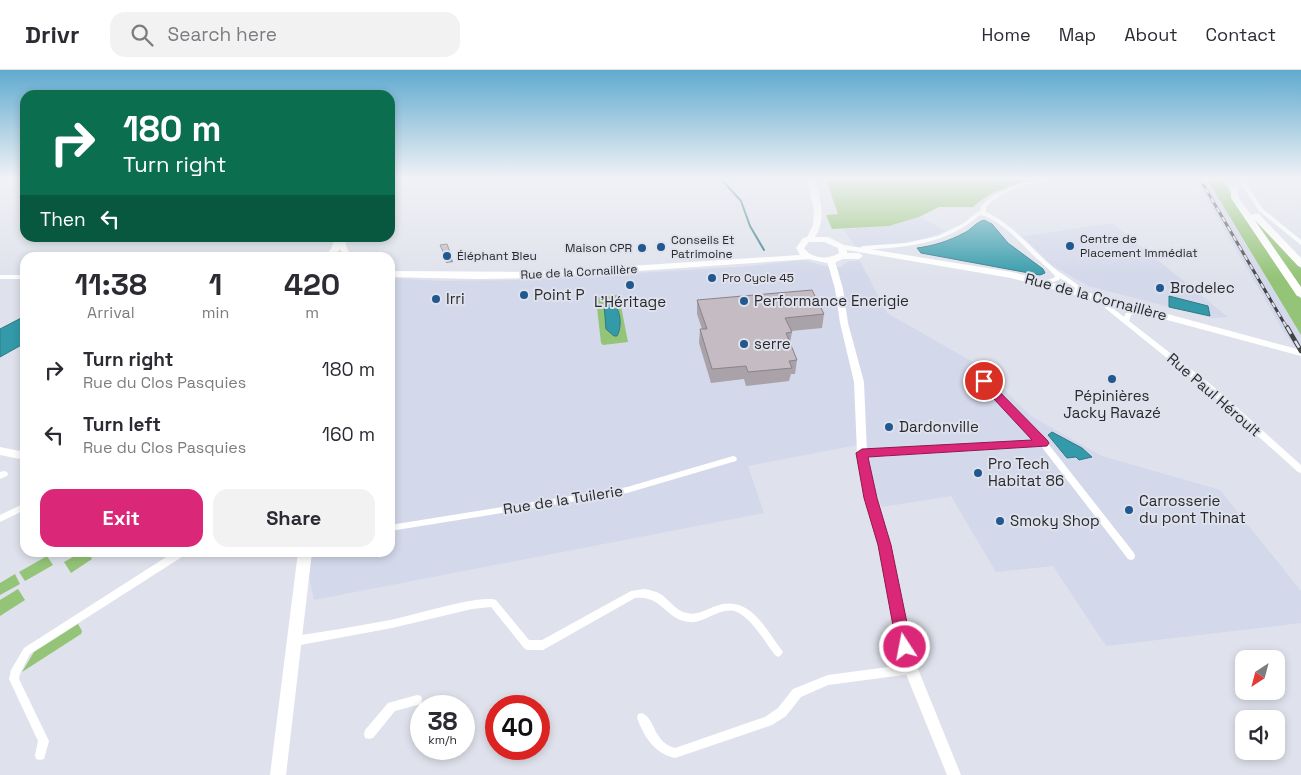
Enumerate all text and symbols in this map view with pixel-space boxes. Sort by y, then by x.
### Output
search box [110,12,460,57]
text: Drivr [25,19,80,50]
icon: search [128,21,156,49]
text: Search here [168,22,277,47]
text: Home [982,23,1031,46]
text: Map [1059,23,1096,46]
text: About [1124,23,1178,46]
text: Contact [1206,23,1276,46]
text: 180 m [123,107,221,151]
icon: right [40,110,105,175]
text: Turn right [123,150,226,178]
icon: left [96,205,124,233]
text: Then [40,207,86,232]
place label: Centre de Placement Immédiat [1080,231,1198,261]
place label: Conseils Et Patrimoine [671,232,734,262]
place label: Maison CPR [565,240,632,256]
marker: Centre de Placement Immédiat [1064,240,1076,252]
marker: Conseils Et Patrimoine [655,241,667,253]
marker: Maison CPR [636,242,648,254]
place label: Éléphant Bleu [457,248,537,264]
marker: Éléphant Bleu [441,250,453,262]
street label: Rue de la Cornaillère [520,261,638,283]
text: 11:38 [75,265,147,304]
text: 1 [209,265,222,304]
text: 420 [284,265,340,304]
street label: Rue de la Cornaillère [1023,268,1169,325]
place label: Pro Cycle 45 [722,270,794,286]
marker: Pro Cycle 45 [706,272,718,284]
place label: Brodelec [1170,278,1235,297]
marker: L'Héritage [624,279,636,291]
marker: Brodelec [1154,282,1166,294]
place label: Point P [534,285,584,304]
place label: Irri [446,289,465,308]
marker: Point P [518,289,530,301]
place label: Performance Enerigie [754,291,909,310]
place label: L'Héritage [594,292,666,311]
marker: Irri [430,293,442,305]
marker: Performance Enerigie [738,295,750,307]
text: Arrival [87,302,135,323]
text: min [202,302,229,323]
text: m [305,302,319,323]
place label: serre [754,334,791,353]
marker: serre [738,338,750,350]
text: Turn right [83,347,173,372]
street label: Rue Paul Héroult [1163,349,1265,441]
icon: right [40,356,68,384]
text: 180 m [322,357,375,382]
pin [963,360,1005,402]
icon: arrive [970,367,998,395]
text: Rue du Clos Pasquies [83,372,246,393]
marker: Pépinières Jacky Ravazé [1106,373,1118,385]
place label: Pépinières Jacky Ravazé [1063,386,1161,422]
text: Turn left [83,412,161,437]
place label: Dardonville [899,417,979,436]
icon: left [40,421,68,449]
marker: Dardonville [883,421,895,433]
text: 160 m [322,422,375,447]
text: Rue du Clos Pasquies [83,437,246,458]
place label: Pro Tech Habitat 86 [988,454,1064,490]
marker: Pro Tech Habitat 86 [972,467,984,479]
street label: Rue de la Tuilerie [502,481,624,518]
button: Exit [40,489,203,547]
button: Share [213,489,375,547]
place label: Carrosserie du pont Thinat [1139,491,1246,527]
marker: Carrosserie du pont Thinat [1123,504,1135,516]
place label: Smoky Shop [1010,511,1100,530]
marker: Smoky Shop [994,515,1006,527]
position arrow [878,620,930,672]
north arrow [1235,650,1285,700]
map controls [1235,650,1285,760]
speed limit sign: 40 [485,695,550,760]
text: 38 [427,705,458,737]
button: sound [1235,710,1285,760]
text: km/h [428,732,457,748]

